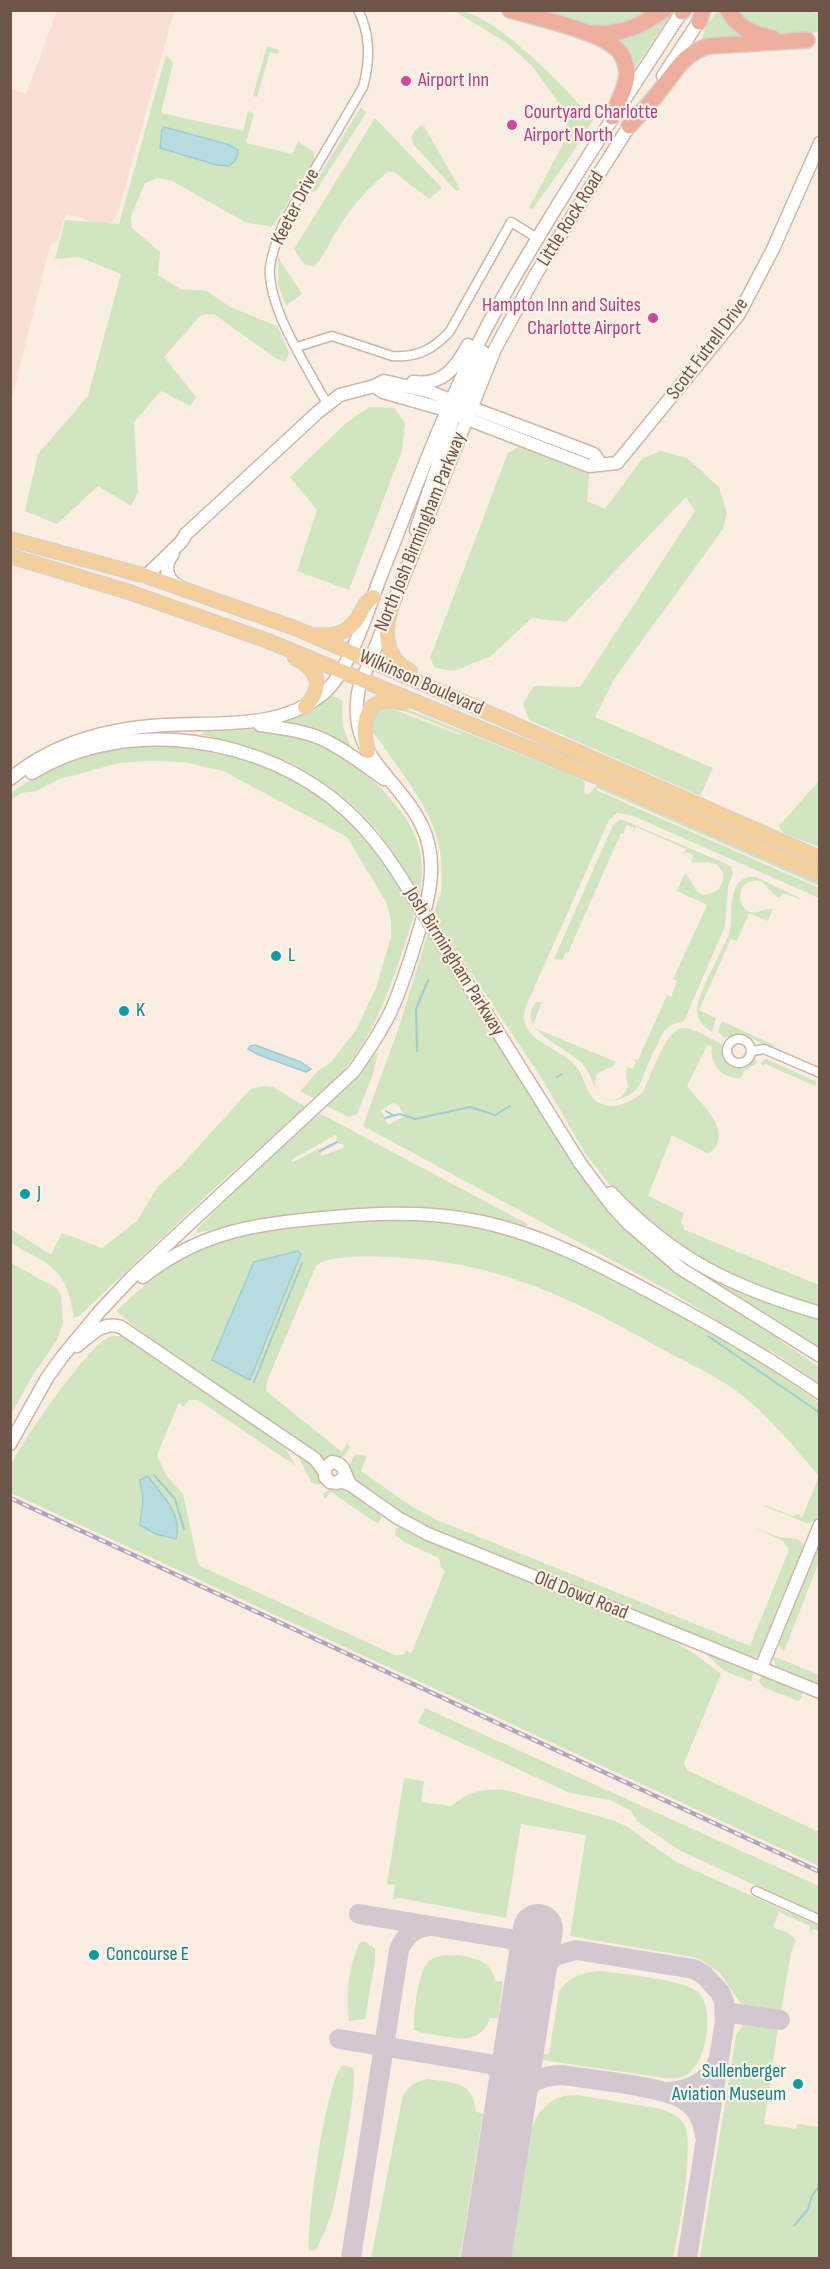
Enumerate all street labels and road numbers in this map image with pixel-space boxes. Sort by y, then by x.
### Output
street label: Keeter Drive [267,165,325,249]
street label: Little Rock Road [532,167,610,271]
street label: Scott Futrell Drive [662,293,754,405]
street label: North Josh Birmingham Parkway [370,429,472,635]
street label: Wilkinson Boulevard [355,645,487,721]
street label: Josh Birmingham Parkway [399,883,509,1041]
street label: Old Dowd Road [531,1566,631,1626]

